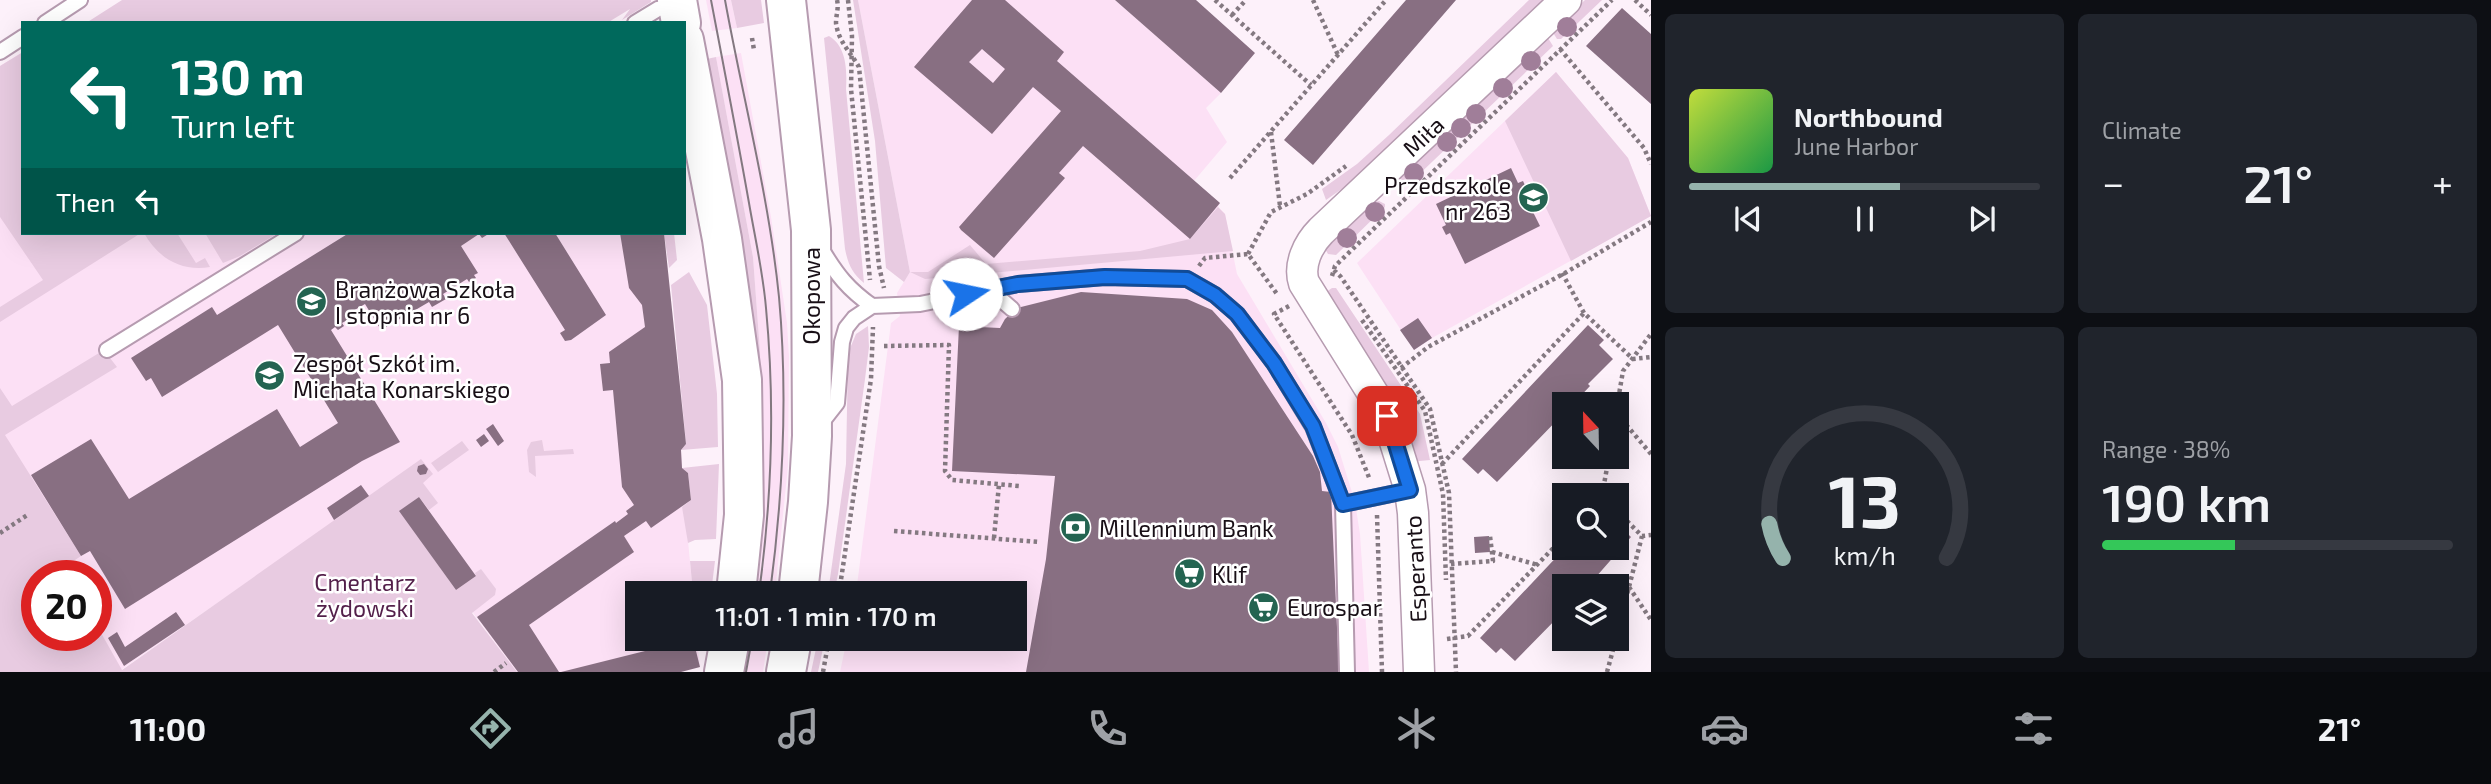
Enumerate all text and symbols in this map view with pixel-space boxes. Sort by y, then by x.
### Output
text: 130 m [171,46,305,105]
icon: left [56,49,147,140]
text: Northbound [1794,101,1943,132]
text: Turn left [171,106,295,144]
street label: Miła [1397,110,1449,162]
text: Climate [2102,116,2182,144]
text: June Harbor [1794,132,1918,160]
text: 21° [2243,151,2313,213]
text: − [2102,159,2124,205]
text: + [2432,159,2453,205]
place label: Przedszkole nr 263 [1384,171,1511,225]
school or university icon: Przedszkole nr 263 [1517,181,1551,215]
icon: left [129,182,167,220]
text: Then [56,186,115,217]
icon: previous [1729,200,1767,238]
icon: pause [1846,200,1884,238]
icon: next [1963,200,2001,238]
street label: Okopowa [797,247,825,345]
position arrow [929,257,1003,331]
place label: Branżowa Szkoła I stopnia nr 6 [335,275,515,329]
school or university icon: Branżowa Szkoła I stopnia nr 6 [295,285,329,319]
place label: Zespół Szkół im. Michała Konarskiego [293,349,510,403]
school or university icon: Zespół Szkół im. Michała Konarskiego [253,359,287,393]
pin [1357,386,1417,446]
north arrow [1552,392,1629,469]
map controls [1552,392,1629,651]
icon: arrive [1368,397,1406,435]
text: Range · 38% [2102,435,2230,463]
text: 13 [1828,456,1901,544]
text: 190 km [2102,470,2271,532]
button: search [1552,483,1629,560]
bank icon: Millennium Bank [1059,511,1093,545]
place label: Millennium Bank [1099,514,1274,542]
street label: Esperanto [1398,515,1432,623]
text: km/h [1833,540,1896,570]
supermarket icon: Klif [1172,557,1206,591]
speed limit sign: 20 [21,560,112,651]
place label: Klif [1212,560,1248,588]
park label: Cmentarz żydowski [314,568,416,622]
button: layers [1552,574,1629,651]
supermarket icon: Eurospar [1247,590,1281,624]
place label: Eurospar [1287,593,1382,621]
text: 11:01 · 1 min · 170 m [715,600,937,631]
icon: directions [466,704,515,753]
icon: music [774,704,823,753]
icon: phone [1083,704,1132,753]
icon: climate [1392,704,1441,753]
icon: car [1700,704,1749,753]
icon: filters [2009,704,2058,753]
text: 11:00 [130,709,206,747]
text: 21° [2318,709,2361,747]

